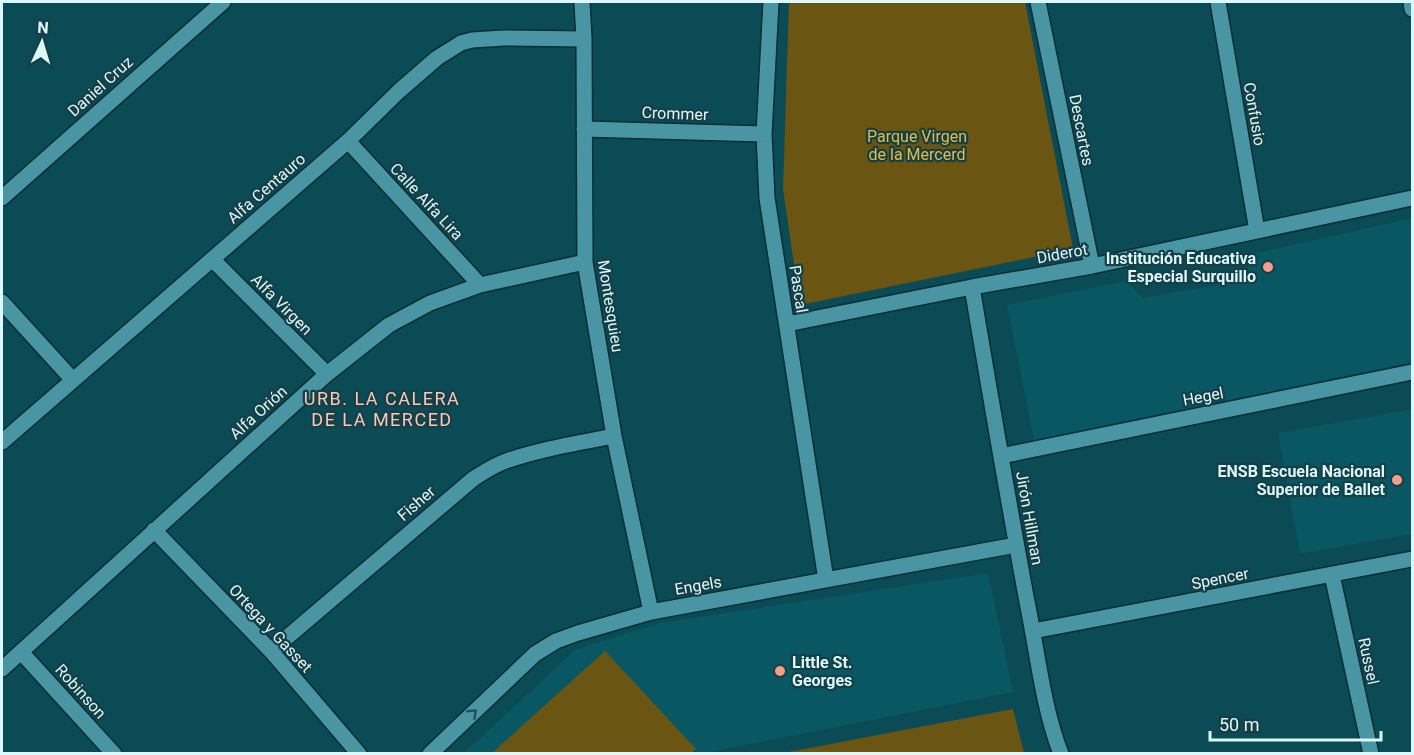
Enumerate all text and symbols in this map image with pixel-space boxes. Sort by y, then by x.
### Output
north arrow [12,12,72,72]
text: N [37,18,49,37]
street label: Daniel Cruz [64,52,137,120]
street label: Confusio [1240,81,1269,147]
street label: Descartes [1065,93,1098,167]
street label: Crommer [641,103,709,124]
park label: Parque Virgen de la Mercerd [867,127,967,164]
street label: Alfa Centauro [223,149,309,228]
street label: Calle Alfa Lira [386,159,467,244]
street label: Diderot [1035,240,1089,267]
place label: Institución Educativa Especial Surquillo [1106,249,1256,286]
street label: Montesquieu [594,259,627,353]
marker: Institución Educativa Especial Surquillo [1261,260,1275,274]
street label: Pascal [785,264,812,314]
street label: Alfa Virgen [247,270,316,339]
street label: Alfa Orión [226,382,291,443]
street label: Hegel [1181,383,1225,410]
district label: URB. LA CALERA DE LA MERCED [304,388,460,430]
place label: ENSB Escuela Nacional Superior de Ballet [1218,462,1386,499]
street label: Jirón Hillman [1012,470,1047,566]
marker: ENSB Escuela Nacional Superior de Ballet [1390,473,1404,487]
street label: Fisher [394,481,439,525]
street label: Spencer [1190,564,1251,593]
street label: Engels [673,572,723,599]
street label: Ortega y Gasset [225,580,316,676]
street label: Russel [1354,636,1383,686]
place label: Little St. Georges [792,653,852,690]
street label: Robinson [51,660,110,723]
marker: Little St. Georges [773,664,787,678]
scale bar [1210,704,1381,742]
one-way arrow [466,709,476,720]
text: 50 m [1219,714,1259,735]

